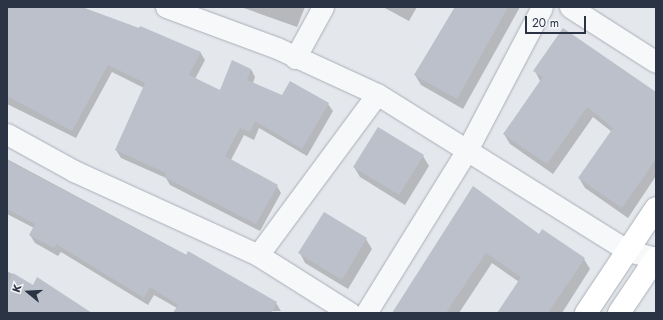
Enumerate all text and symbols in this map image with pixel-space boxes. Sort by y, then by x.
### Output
scale bar [527,8,588,34]
text: 20 m [532,14,559,32]
north arrow [8,272,48,312]
text: K [8,282,25,294]

